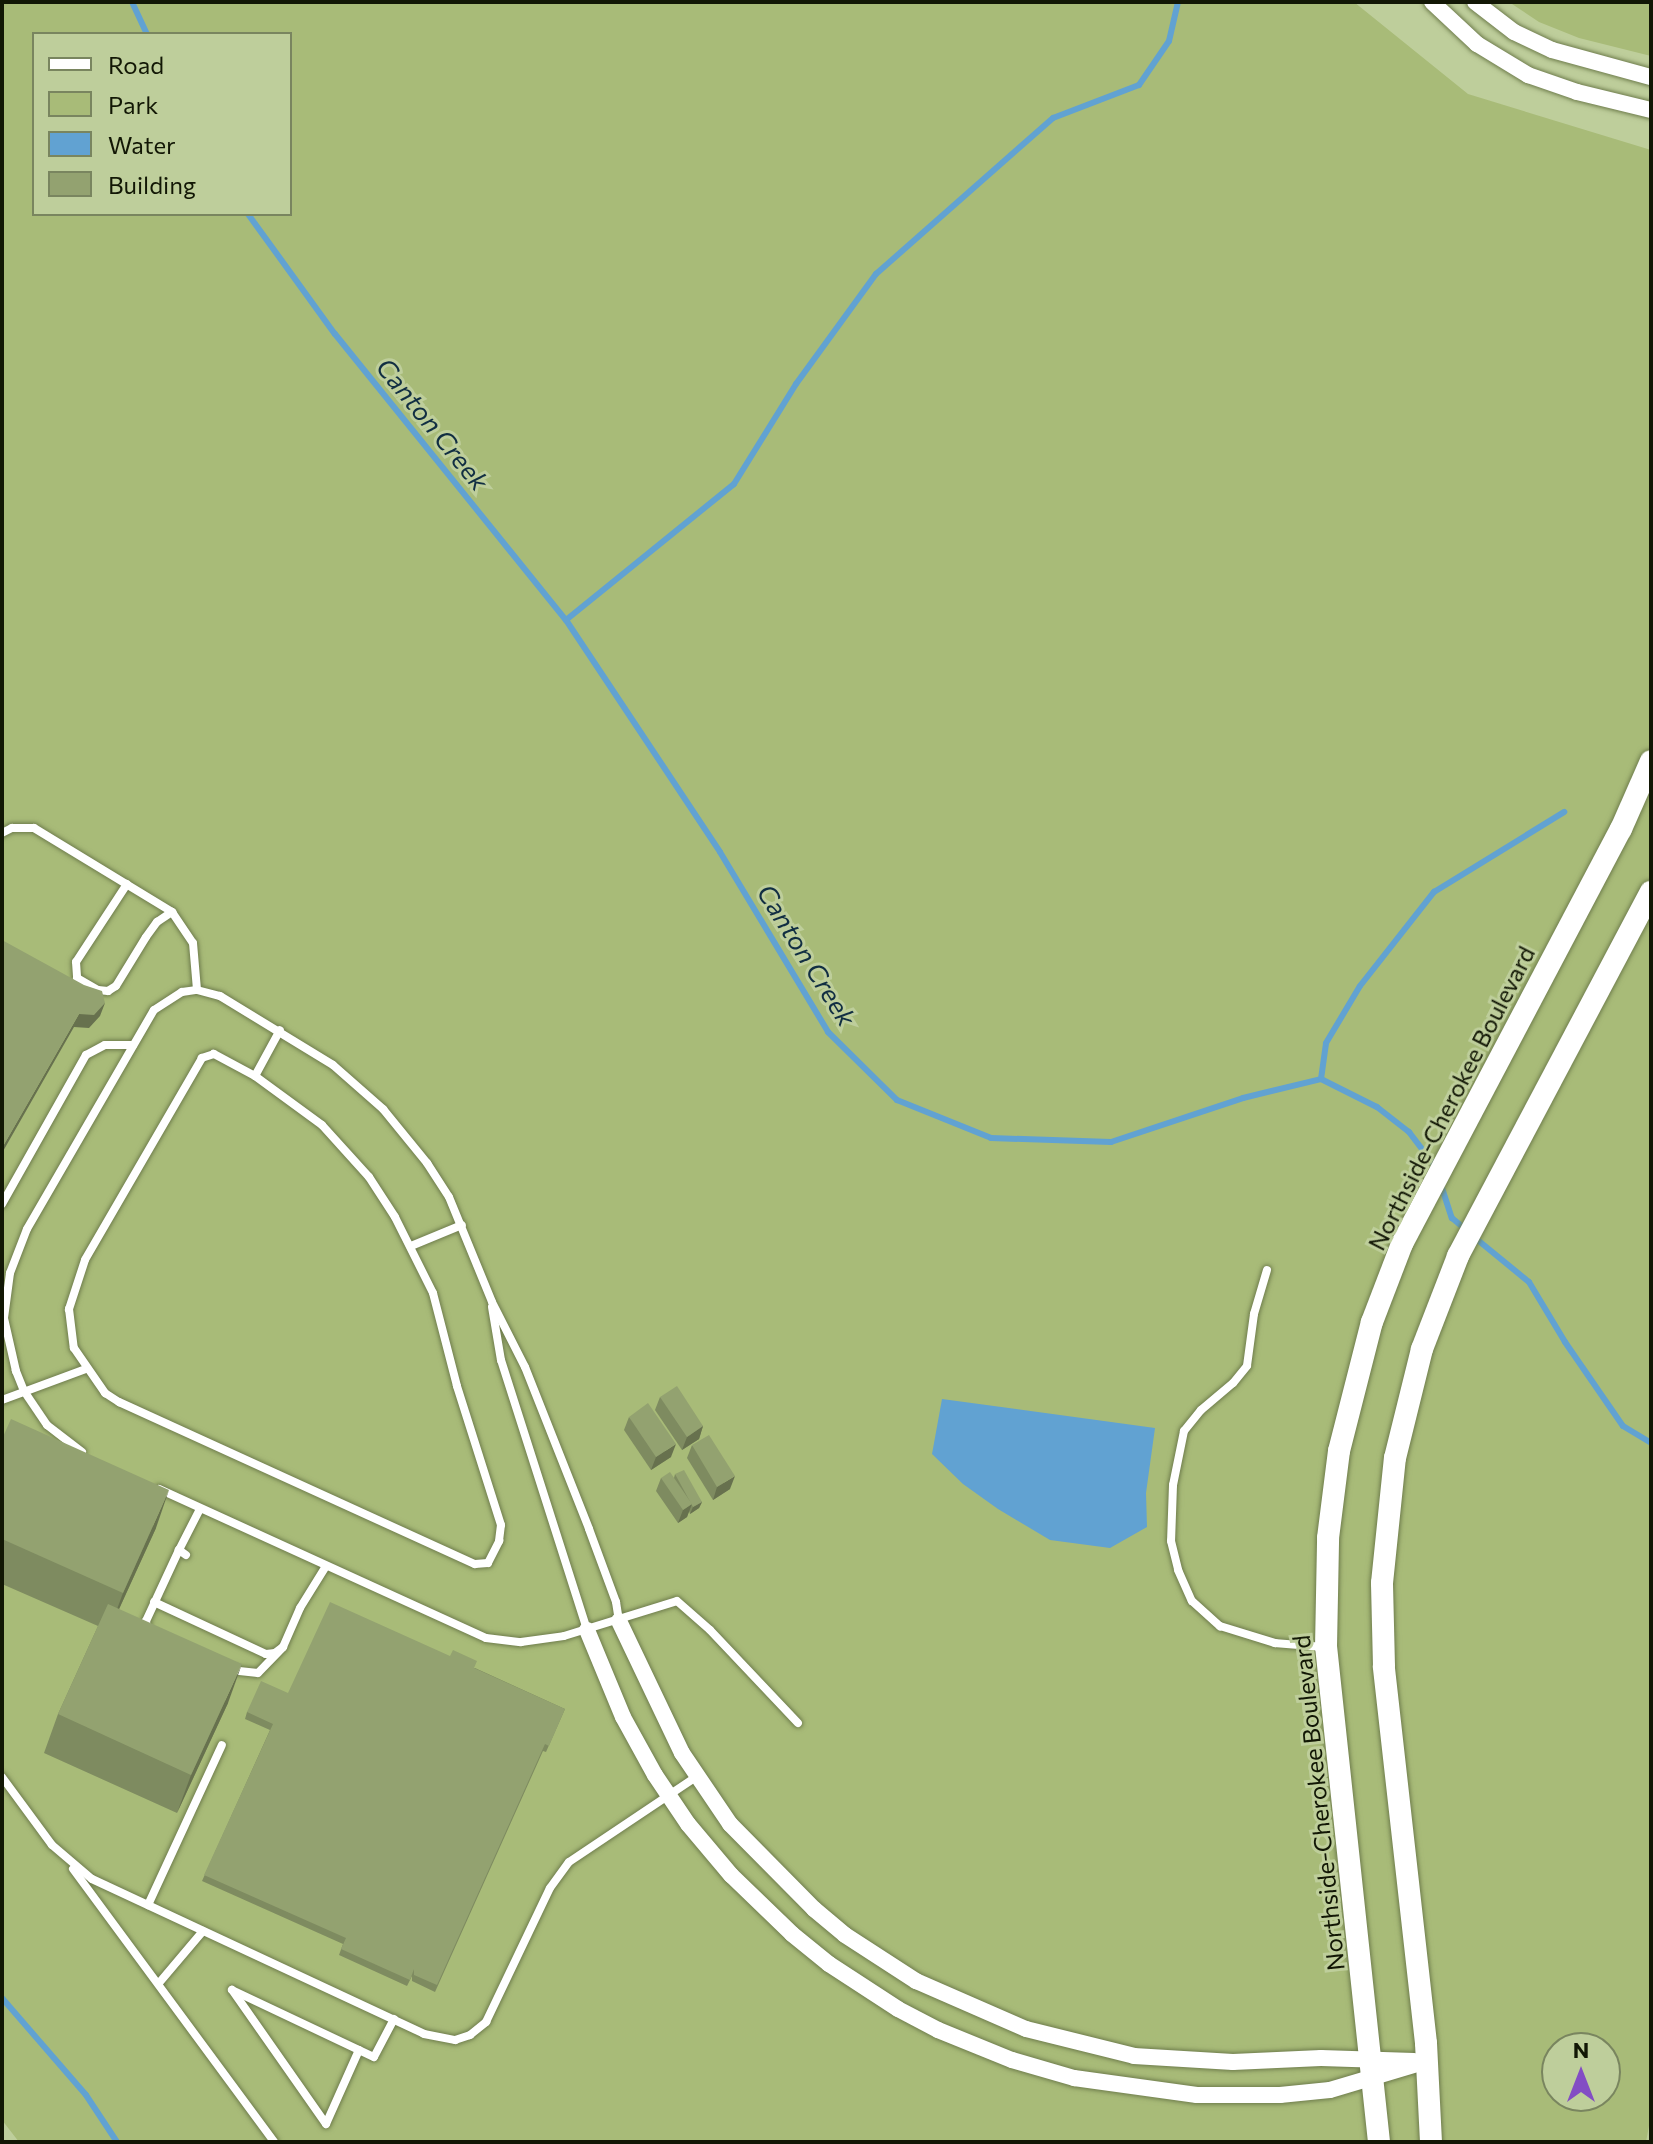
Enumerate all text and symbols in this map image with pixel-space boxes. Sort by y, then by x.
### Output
legend [32,32,292,216]
text: Road [108,50,164,79]
text: Park [108,90,158,119]
text: Water [108,130,176,159]
text: Building [108,170,196,199]
water label: Canton Creek [370,351,496,497]
water label: Canton Creek [751,878,863,1032]
street label: Northside-Cherokee Boulevard [1362,941,1540,1255]
street label: Northside-Cherokee Boulevard [1286,1634,1350,1972]
north arrow [1541,2032,1621,2112]
text: N [1573,2036,1589,2063]

